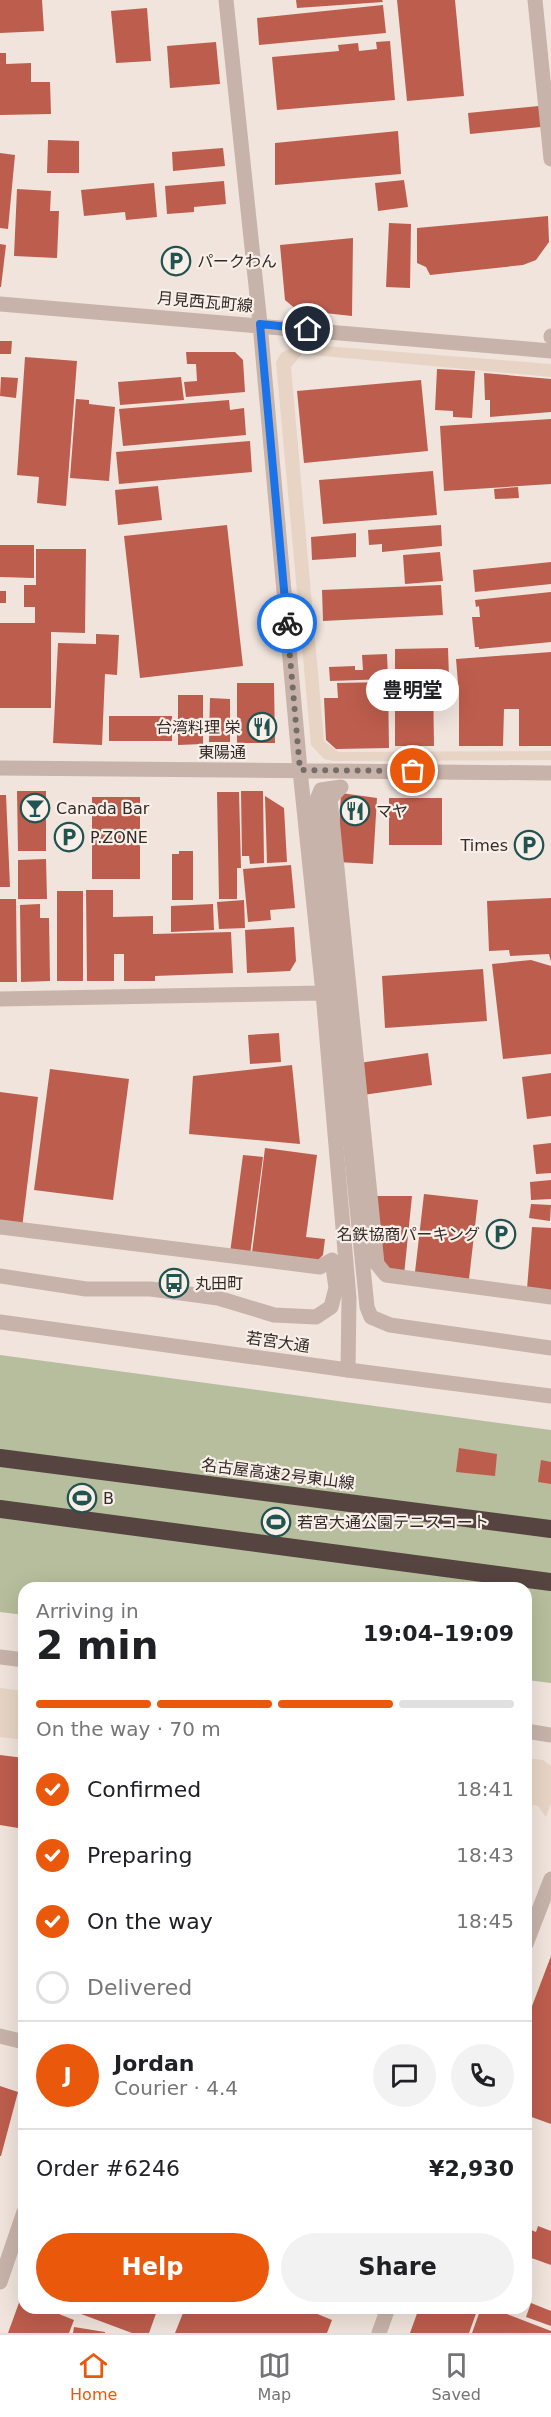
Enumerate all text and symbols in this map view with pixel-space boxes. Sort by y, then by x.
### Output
parking icon: パークわん [160,245,192,277]
place label: パークわん [197,252,277,271]
street label: 月見西瓦町線 [156,288,254,316]
pin [282,303,333,354]
icon: home [291,312,324,345]
courier [257,593,317,653]
icon: bike [271,607,304,640]
callout: 豊明堂 [366,669,460,711]
text: 豊明堂 [383,678,443,702]
restaurant icon: 台湾料理 栄 [246,711,278,743]
place label: 台湾料理 栄 [156,718,241,737]
street label: 東陽通 [198,743,246,762]
pin [387,745,438,796]
icon: bag [396,754,429,787]
bar icon: Canada Bar [19,792,51,824]
restaurant icon: マヤ [339,795,371,827]
place label: Canada Bar [56,799,150,818]
place label: マヤ [376,802,408,821]
parking icon: P.ZONE [53,821,85,853]
place label: P.ZONE [90,828,148,847]
parking icon: Times [513,829,545,861]
place label: Times [460,836,508,855]
parking icon: 名鉄協商パーキング [485,1218,517,1250]
place label: 名鉄協商パーキング [336,1225,480,1244]
bus stop icon: 丸田町 [158,1267,190,1299]
place label: 丸田町 [195,1274,243,1293]
street label: 若宮大通 [245,1328,311,1356]
street label: 名古屋高速2号東山線 [200,1455,356,1493]
sports icon: B [66,1482,98,1514]
place label: B [103,1489,114,1508]
sports icon: 若宮大通公園テニスコート [260,1506,292,1538]
place label: 若宮大通公園テニスコート [297,1513,489,1532]
text: Arriving in [36,1599,139,1623]
text: 19:04–19:09 [363,1621,514,1646]
text: 2 min [36,1623,158,1668]
text: On the way · 70 m [36,1717,221,1741]
icon: check [36,1773,69,1806]
text: Confirmed [87,1777,201,1802]
text: 18:41 [456,1777,514,1801]
icon: check [36,1839,69,1872]
text: Preparing [87,1843,193,1868]
text: 18:43 [456,1843,514,1867]
icon: check [36,1905,69,1938]
text: On the way [87,1909,213,1934]
text: 18:45 [456,1909,514,1933]
text: Delivered [87,1975,192,2000]
button: chat [373,2044,436,2107]
button: phone [451,2044,514,2107]
text: Jordan [114,2051,194,2076]
text: J [63,2063,72,2088]
text: Courier · 4.4 [114,2076,238,2100]
text: Order #6246 [36,2156,180,2181]
text: ¥2,930 [429,2156,514,2181]
button: Help [36,2233,269,2302]
button: Share [281,2233,514,2302]
tab: Home [70,2349,117,2404]
tab: Map [258,2349,291,2404]
tab: Saved [431,2349,481,2404]

